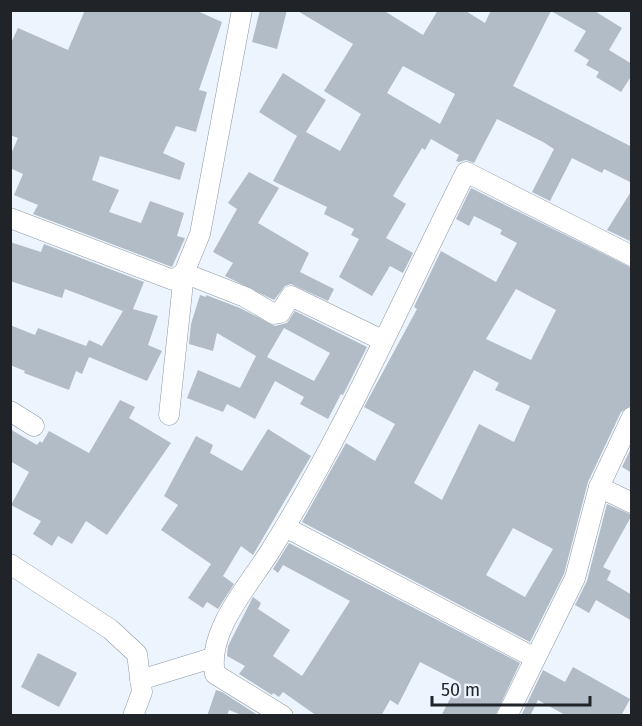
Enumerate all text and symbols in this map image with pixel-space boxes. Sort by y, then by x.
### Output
scale bar [432,669,590,707]
text: 50 m [441,679,480,701]

